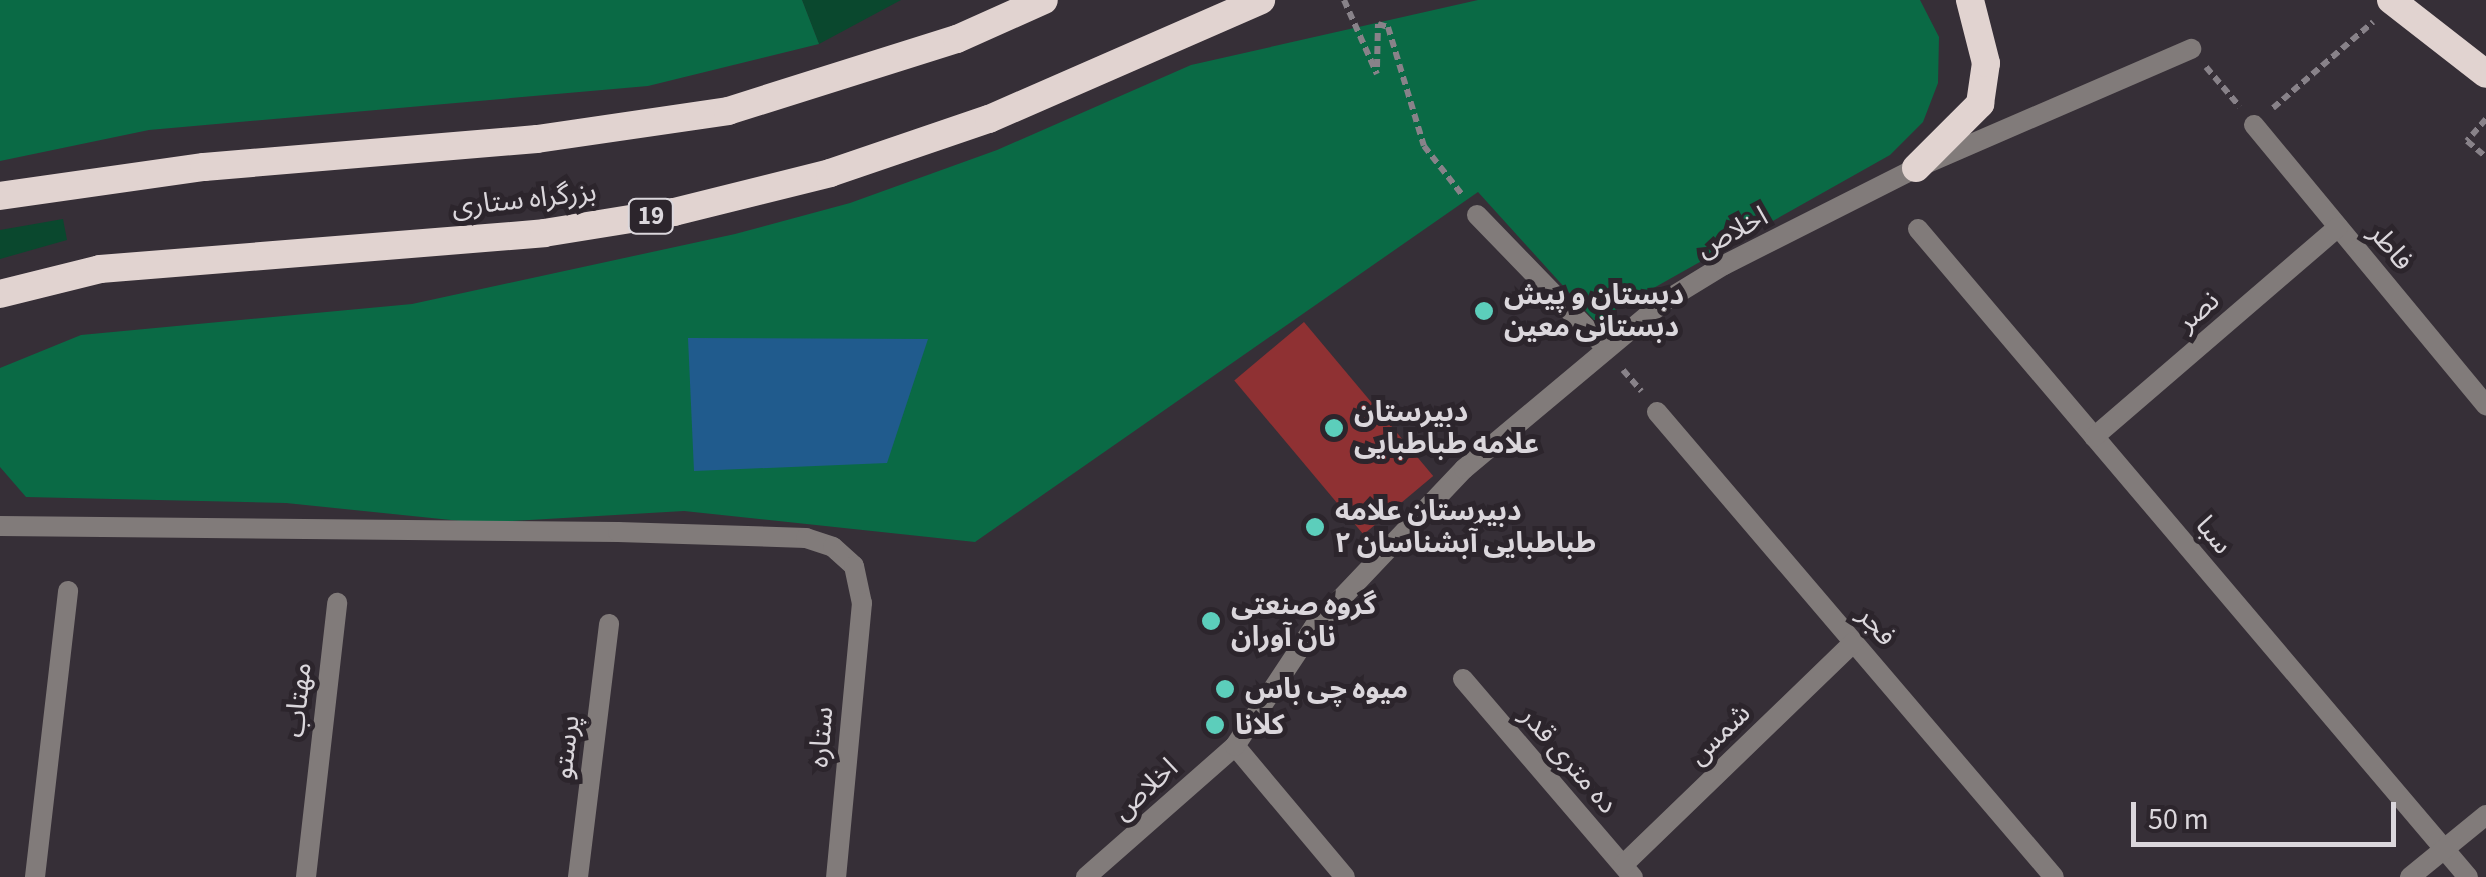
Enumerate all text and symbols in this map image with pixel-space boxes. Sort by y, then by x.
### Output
street label: بزرگراه ستاری [450,175,598,223]
road number: 19 [626,196,676,236]
street label: اخلاص [1690,199,1774,265]
street label: فاطر [2362,217,2420,277]
place label: دبستان و پیش دبستانی معین [1504,278,1684,344]
street label: نصر [2170,283,2226,339]
marker: دبستان و پیش دبستانی معین [1473,300,1495,322]
place label: دبیرستان علامه طباطبایی [1354,395,1539,461]
marker: دبیرستان علامه طباطبایی [1323,417,1345,439]
place label: دبیرستان علامه طباطبایی آبشناسان ۲ [1335,494,1596,560]
street label: سبا [2188,509,2240,561]
marker: دبیرستان علامه طباطبایی آبشناسان ۲ [1304,516,1326,538]
place label: گروه صنعتی نان آوران [1231,588,1376,654]
street label: فجر [1851,599,1903,653]
marker: گروه صنعتی نان آوران [1200,610,1222,632]
street label: مهتاب [277,661,319,739]
place label: میوه چی باس [1245,672,1408,706]
marker: میوه چی باس [1214,678,1236,700]
street label: شمس [1681,696,1757,772]
street label: ده متری قدر [1513,700,1625,820]
street label: ستاره [802,705,840,769]
place label: کلانا [1235,708,1285,742]
street label: پرستو [545,713,587,781]
marker: کلانا [1204,714,1226,736]
street label: اخلاص [1105,751,1185,827]
scale bar [2136,782,2401,844]
text: 50 m [2148,798,2209,841]

